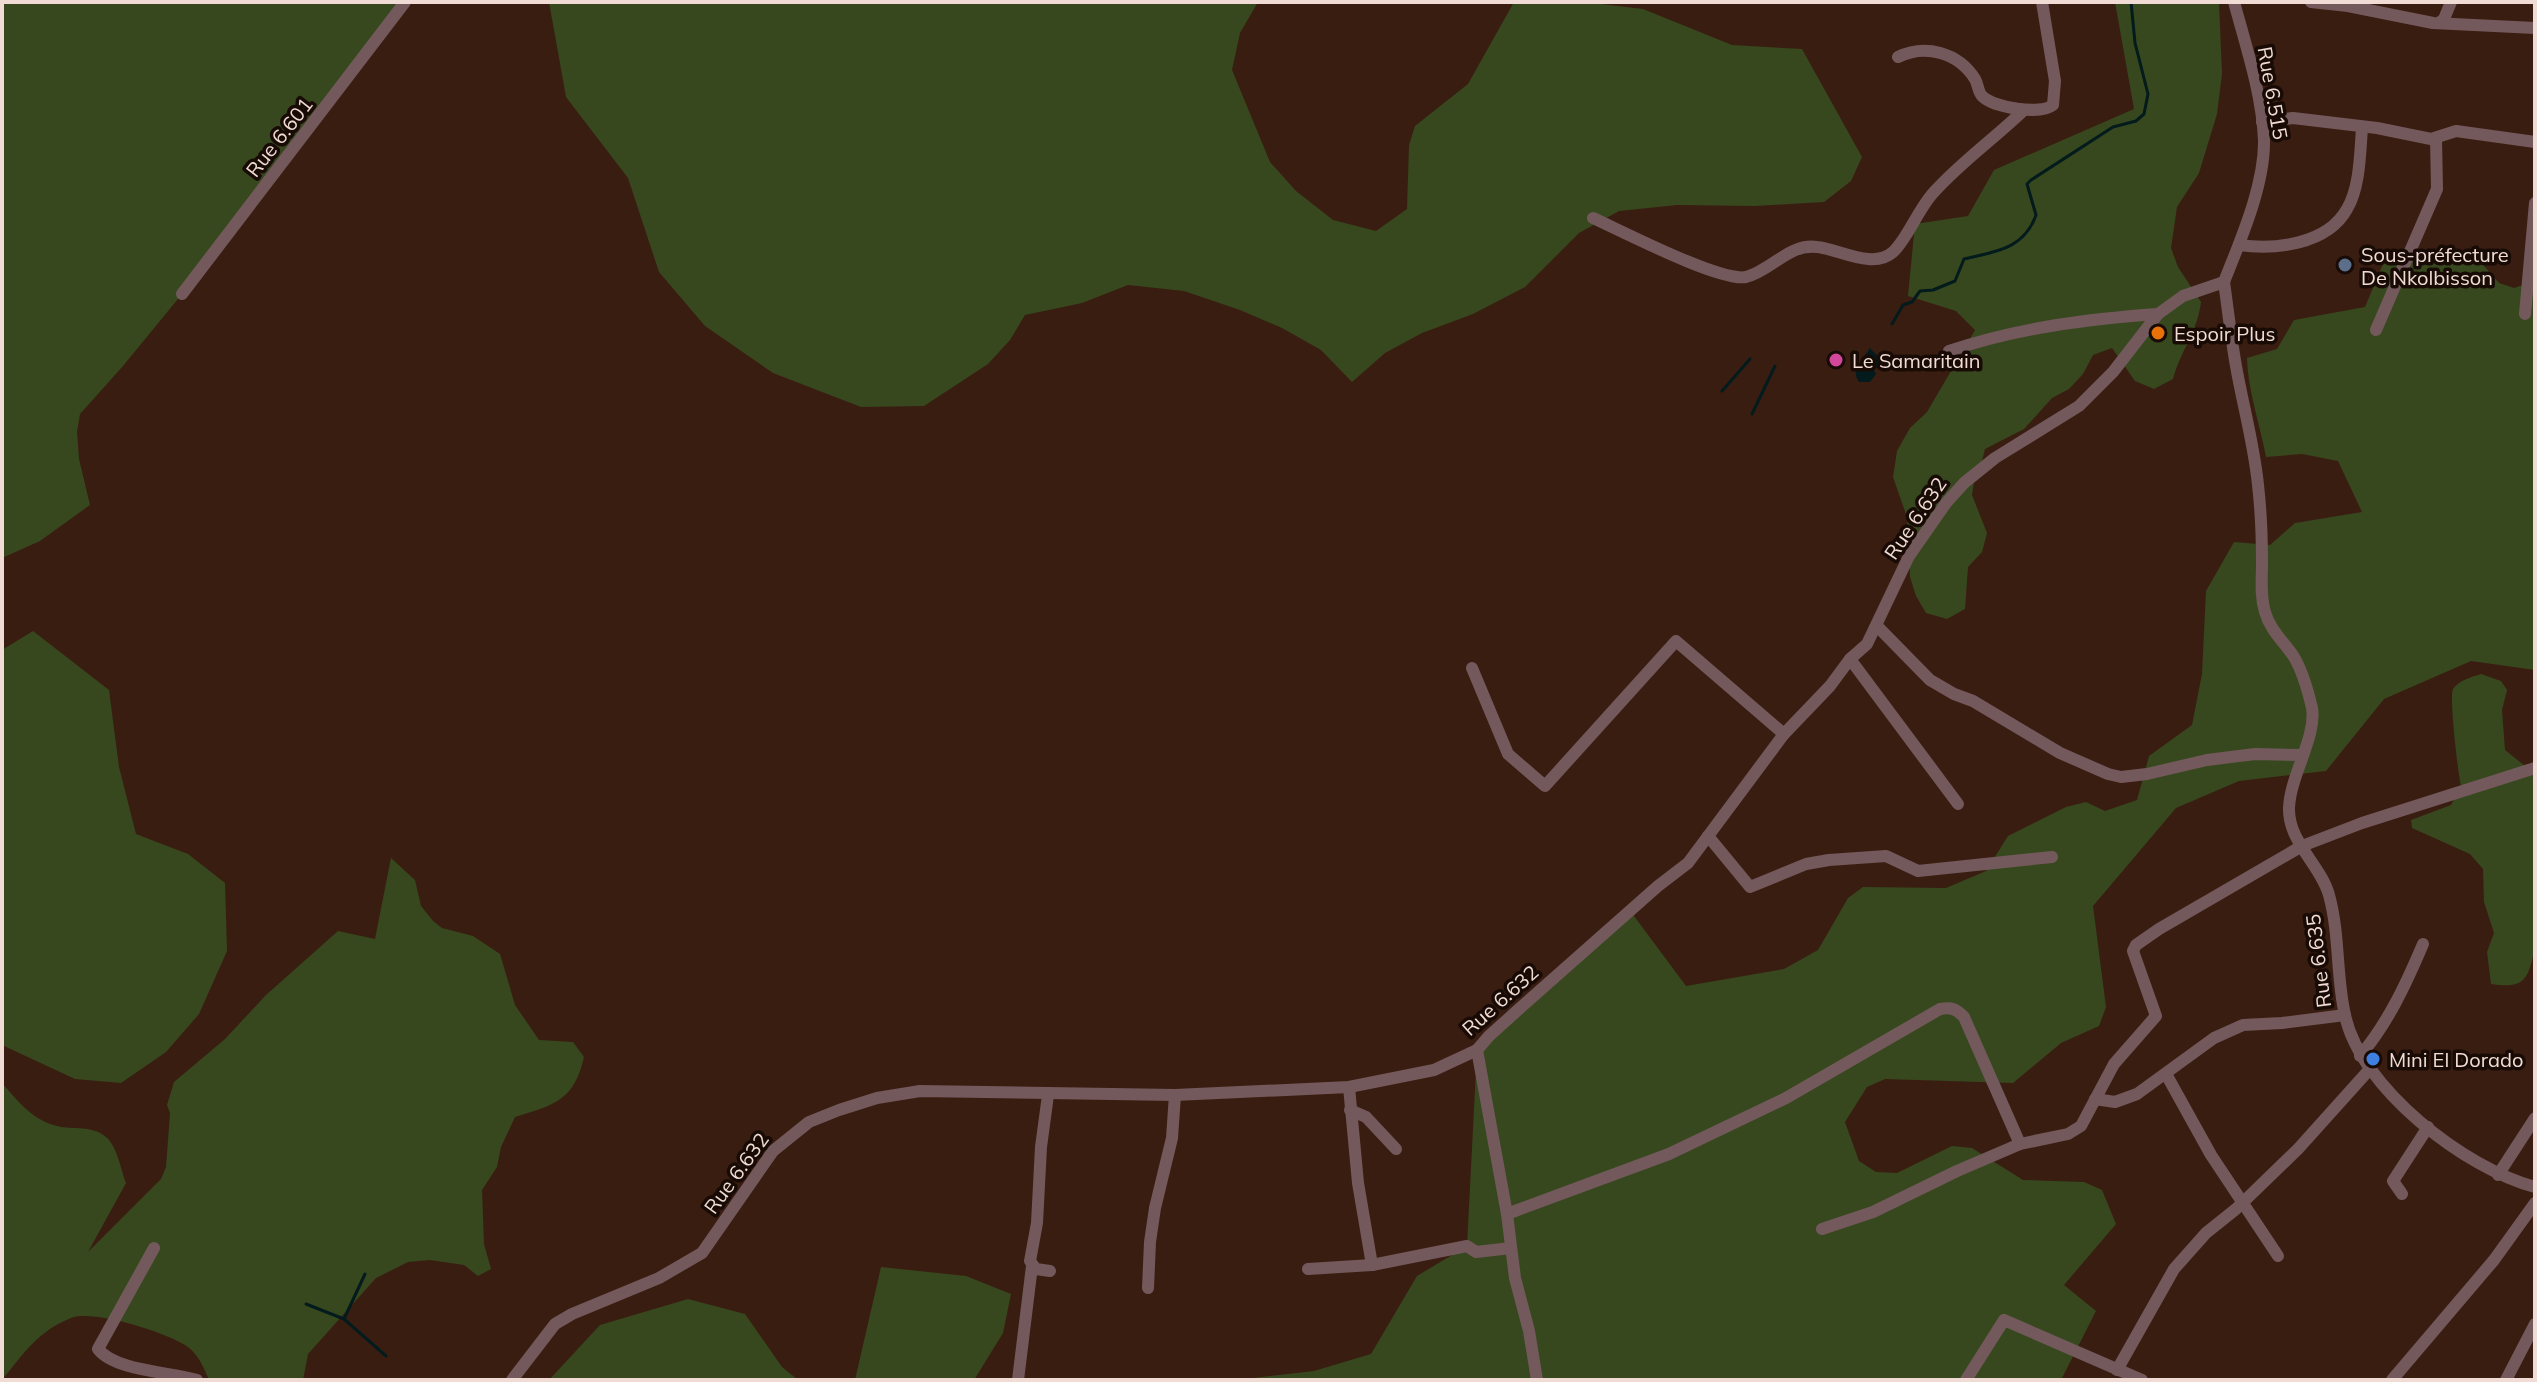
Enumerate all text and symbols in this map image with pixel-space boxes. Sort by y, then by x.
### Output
street label: Rue 6.515 [2253,45,2293,141]
street label: Rue 6.601 [240,92,318,182]
place label: Sous-préfecture De Nkolbisson [2361,242,2509,290]
marker: Sous-préfecture De Nkolbisson [2336,256,2354,274]
place label: Espoir Plus [2174,321,2275,346]
marker: Espoir Plus [2149,324,2167,342]
place label: Le Samaritain [1852,348,1980,373]
marker: Le Samaritain [1827,351,1845,369]
street label: Rue 6.632 [1878,472,1952,564]
street label: Rue 6.635 [2300,913,2336,1009]
street label: Rue 6.632 [1457,959,1543,1041]
place label: Mini El Dorado [2389,1047,2523,1072]
marker: Mini El Dorado [2364,1050,2382,1068]
street label: Rue 6.632 [698,1128,774,1218]

